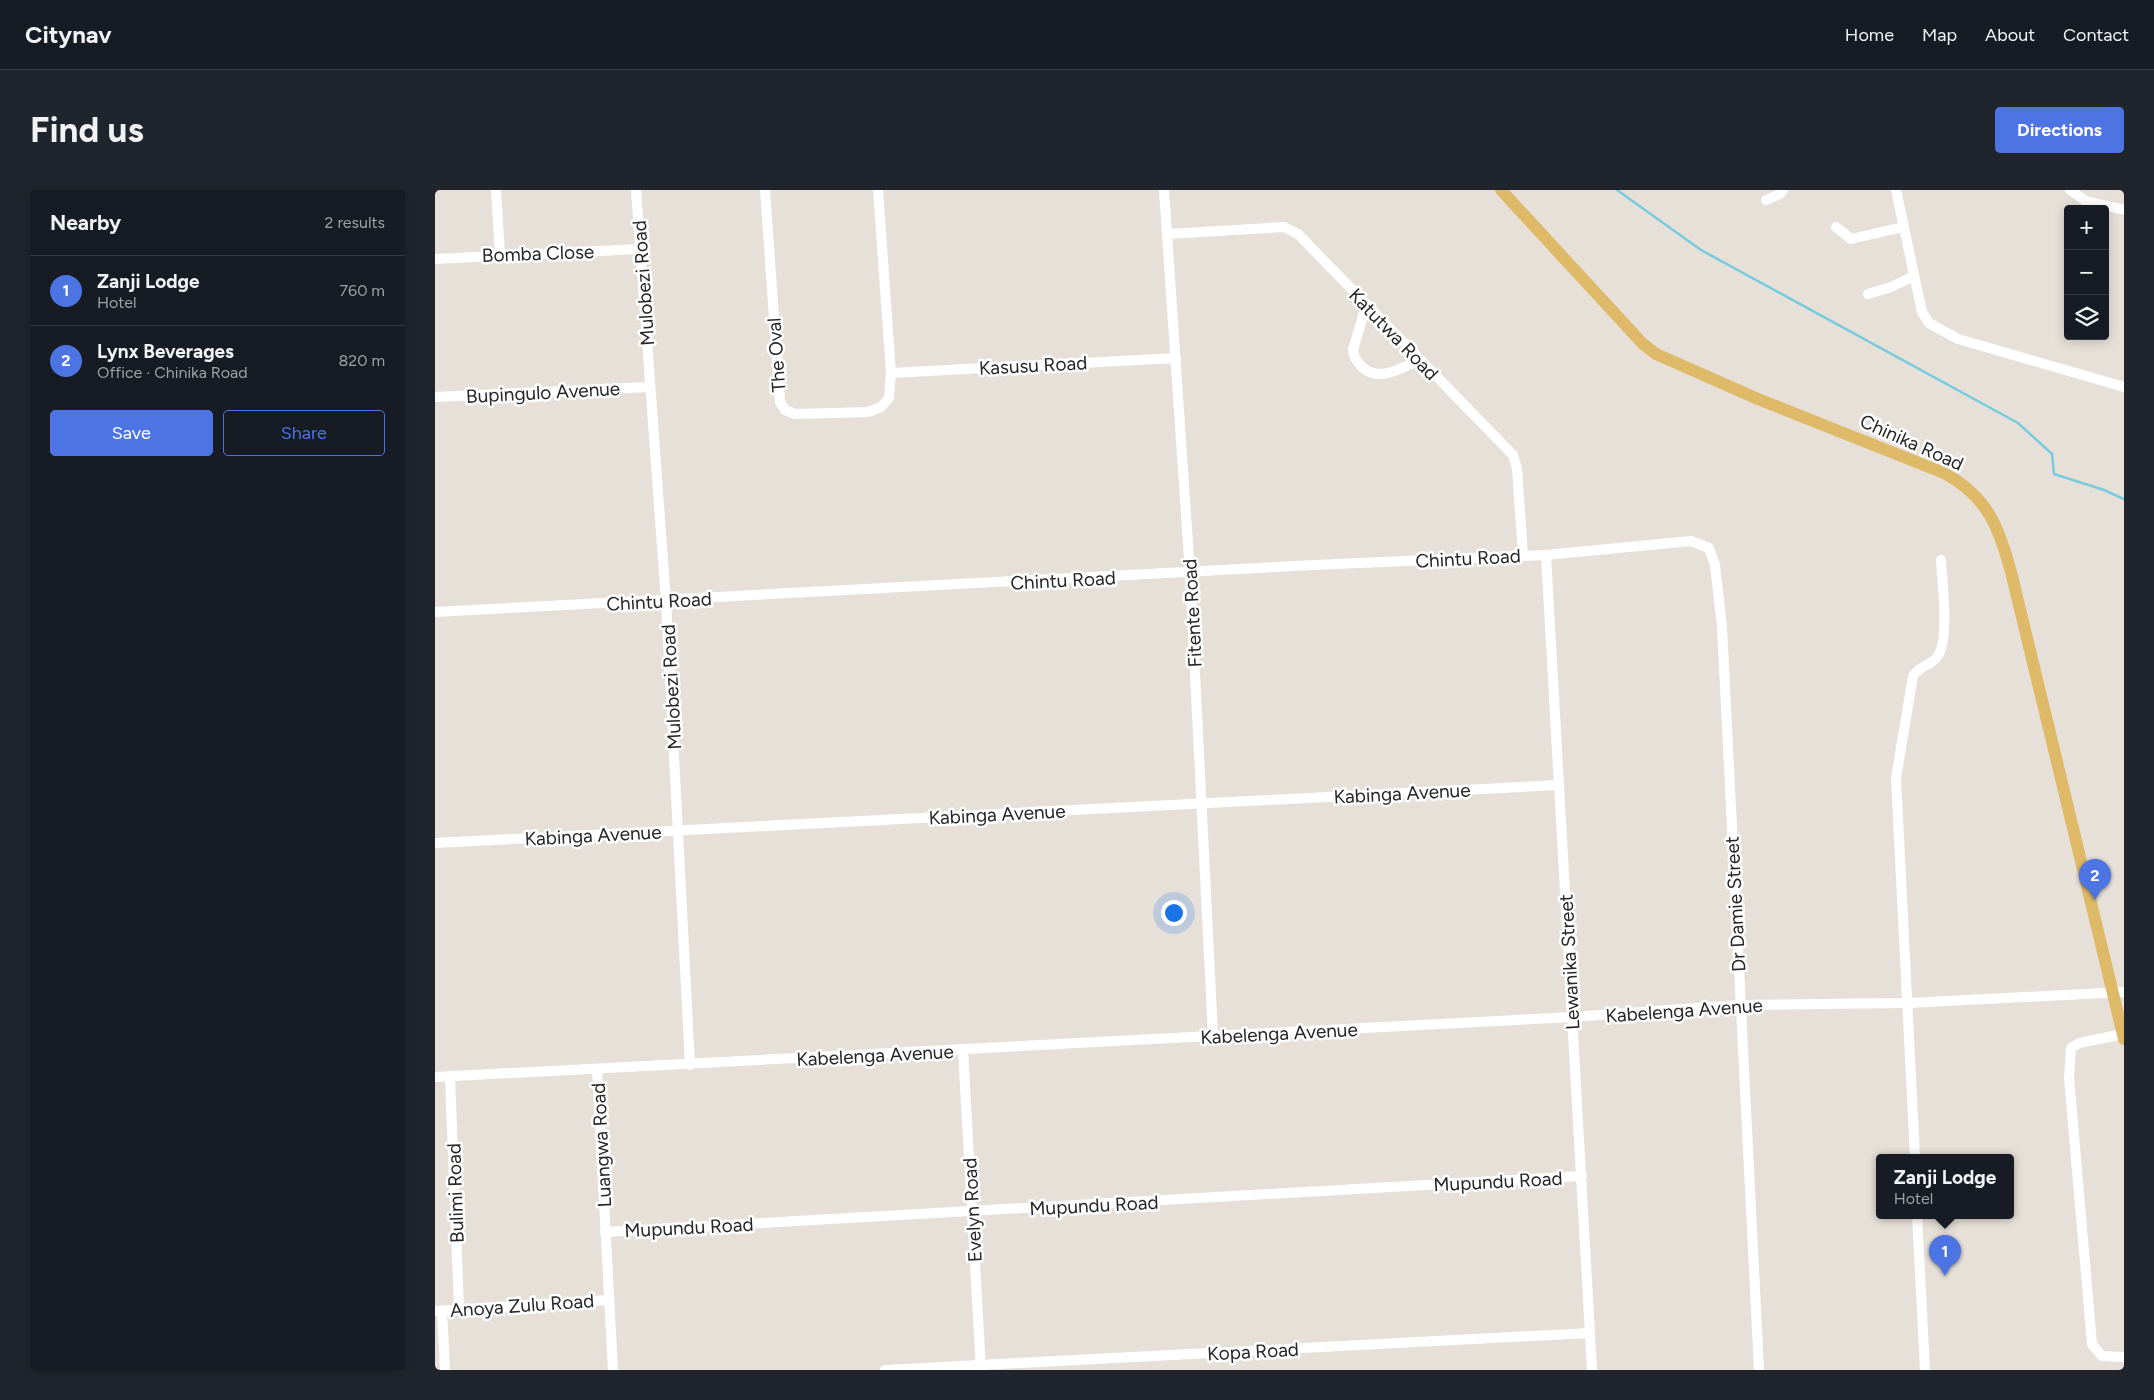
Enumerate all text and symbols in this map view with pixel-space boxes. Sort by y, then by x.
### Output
text: Citynav [25,20,112,49]
text: Home [1845,24,1894,46]
text: Map [1922,24,1957,46]
text: About [1985,24,2035,46]
text: Contact [2063,24,2129,46]
button: Directions [1995,107,2124,153]
text: Find us [30,109,144,151]
map controls [2064,205,2109,340]
button: + [2064,205,2109,250]
text: Nearby [50,210,121,235]
text: 2 results [325,213,385,232]
street label: Mulobezi Road [628,220,659,346]
street label: Bomba Close [481,240,595,267]
button: − [2064,250,2109,295]
text: Zanji Lodge [97,270,199,293]
text: 1 [63,281,69,300]
text: 760 m [340,281,385,300]
street label: Katutwa Road [1344,284,1443,385]
text: Hotel [97,293,137,312]
button: layers [2064,295,2109,340]
street label: The Oval [762,317,791,393]
text: Lynx Beverages [97,340,234,363]
text: 2 [61,351,71,370]
text: 820 m [338,351,385,370]
street label: Kasusu Road [978,351,1088,380]
text: Office · Chinika Road [97,363,248,382]
street label: Bupingulo Avenue [465,377,621,408]
street label: Chinika Road [1856,409,1967,476]
button: Save [50,410,213,456]
button: Share [223,410,385,456]
street label: Chintu Road [1415,544,1521,573]
street label: Fitente Road [1178,558,1207,668]
street label: Chintu Road [1010,566,1116,595]
street label: Chintu Road [606,587,712,616]
street label: Mulobezi Road [657,624,686,750]
street label: Kabinga Avenue [1333,778,1471,809]
street label: Kabinga Avenue [928,799,1066,830]
street label: Kabinga Avenue [524,820,662,851]
street label: Dr Damie Street [1720,836,1751,972]
pin: 2 [2079,859,2111,900]
street label: Lewanika Street [1554,893,1585,1030]
your location [1161,900,1187,926]
street label: Kabelenga Avenue [1605,994,1763,1027]
street label: Kabelenga Avenue [1200,1018,1358,1049]
street label: Kabelenga Avenue [796,1040,954,1071]
street label: Luangwa Road [587,1082,616,1208]
street label: Bulimi Road [442,1143,469,1243]
popup [1876,1154,2014,1219]
street label: Evelyn Road [958,1157,987,1263]
text: Zanji Lodge [1894,1166,1996,1189]
street label: Mupundu Road [1433,1167,1563,1196]
text: Hotel [1894,1189,1933,1208]
street label: Mupundu Road [1029,1191,1159,1220]
street label: Mupundu Road [624,1213,754,1242]
pin: 1 [1929,1235,1961,1276]
street label: Anoya Zulu Road [449,1289,595,1322]
street label: Kopa Road [1207,1338,1299,1365]

